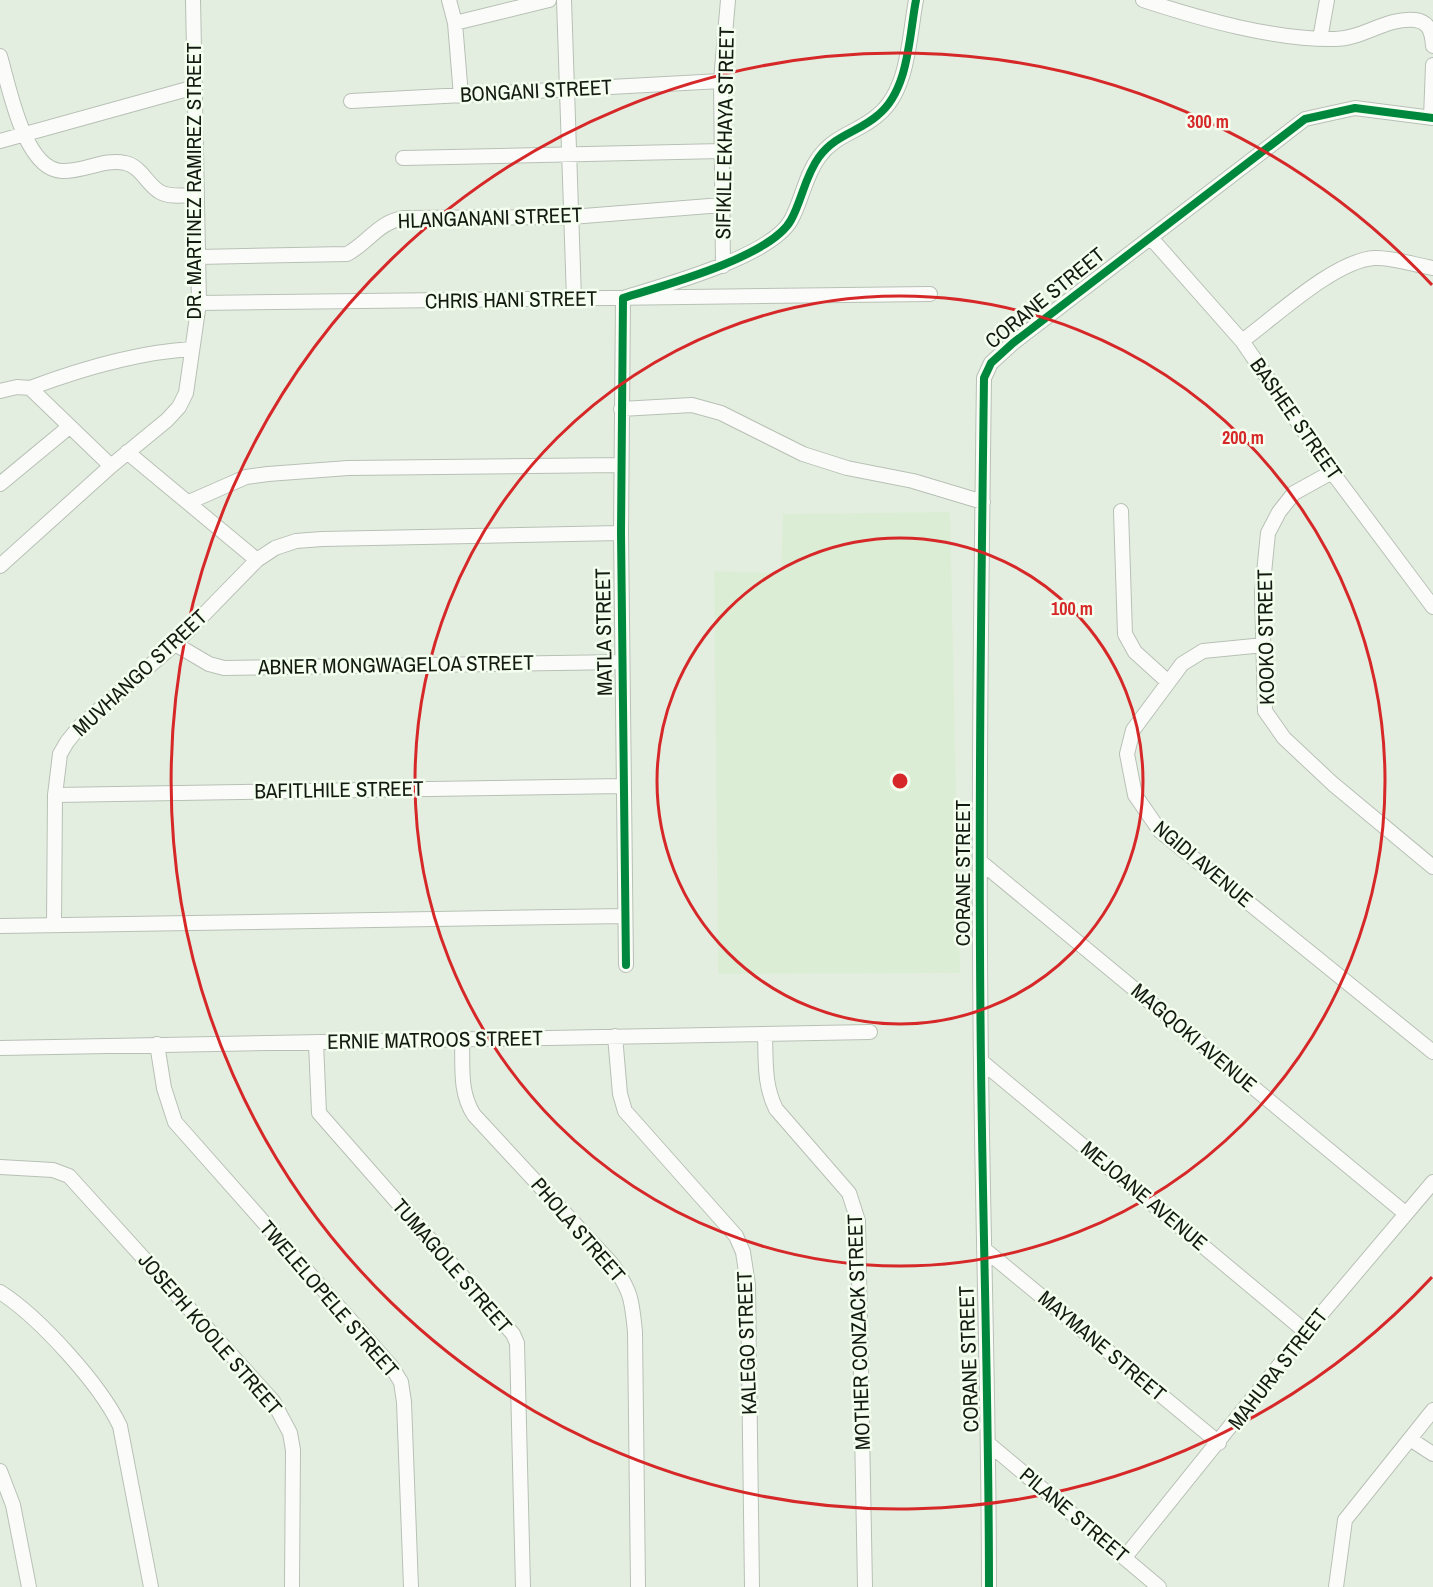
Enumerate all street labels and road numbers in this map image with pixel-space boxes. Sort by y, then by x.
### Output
street label: SIFIKILE EKHAYA STREET [708,26,741,240]
street label: DR. MARTINEZ RAMIREZ STREET [179,42,208,320]
street label: BONGANI STREET [459,72,613,109]
street label: HLANGANANI STREET [397,200,583,235]
street label: CORANE STREET [979,240,1111,355]
street label: CHRIS HANI STREET [425,283,598,316]
street label: BASHEE STREET [1244,352,1349,486]
street label: MATLA STREET [588,567,619,696]
street label: KOOKO STREET [1250,568,1281,705]
street label: MUVHANGO STREET [66,602,214,743]
street label: ABNER MONGWAGELOA STREET [257,648,535,681]
street label: BAFITLHILE STREET [254,774,424,805]
street label: CORANE STREET [948,799,977,946]
street label: NGIDI AVENUE [1148,814,1259,914]
street label: MAGQOKI AVENUE [1125,976,1263,1099]
street label: ERNIE MATROOS STREET [327,1023,544,1056]
street label: MEJOANE AVENUE [1075,1134,1214,1257]
street label: PHOLA STREET [525,1171,632,1289]
street label: TUMAGOLE STREET [386,1192,519,1339]
street label: MOTHER CONZACK STREET [840,1213,877,1451]
street label: TWELELOPELE STREET [253,1214,406,1384]
street label: JOSEPH KOOLE STREET [132,1247,289,1421]
street label: KALEGO STREET [729,1270,763,1415]
street label: MAYMANE STREET [1032,1284,1173,1408]
street label: CORANE STREET [951,1285,986,1433]
street label: MAHURA STREET [1221,1302,1334,1435]
street label: PILANE STREET [1014,1460,1135,1569]

